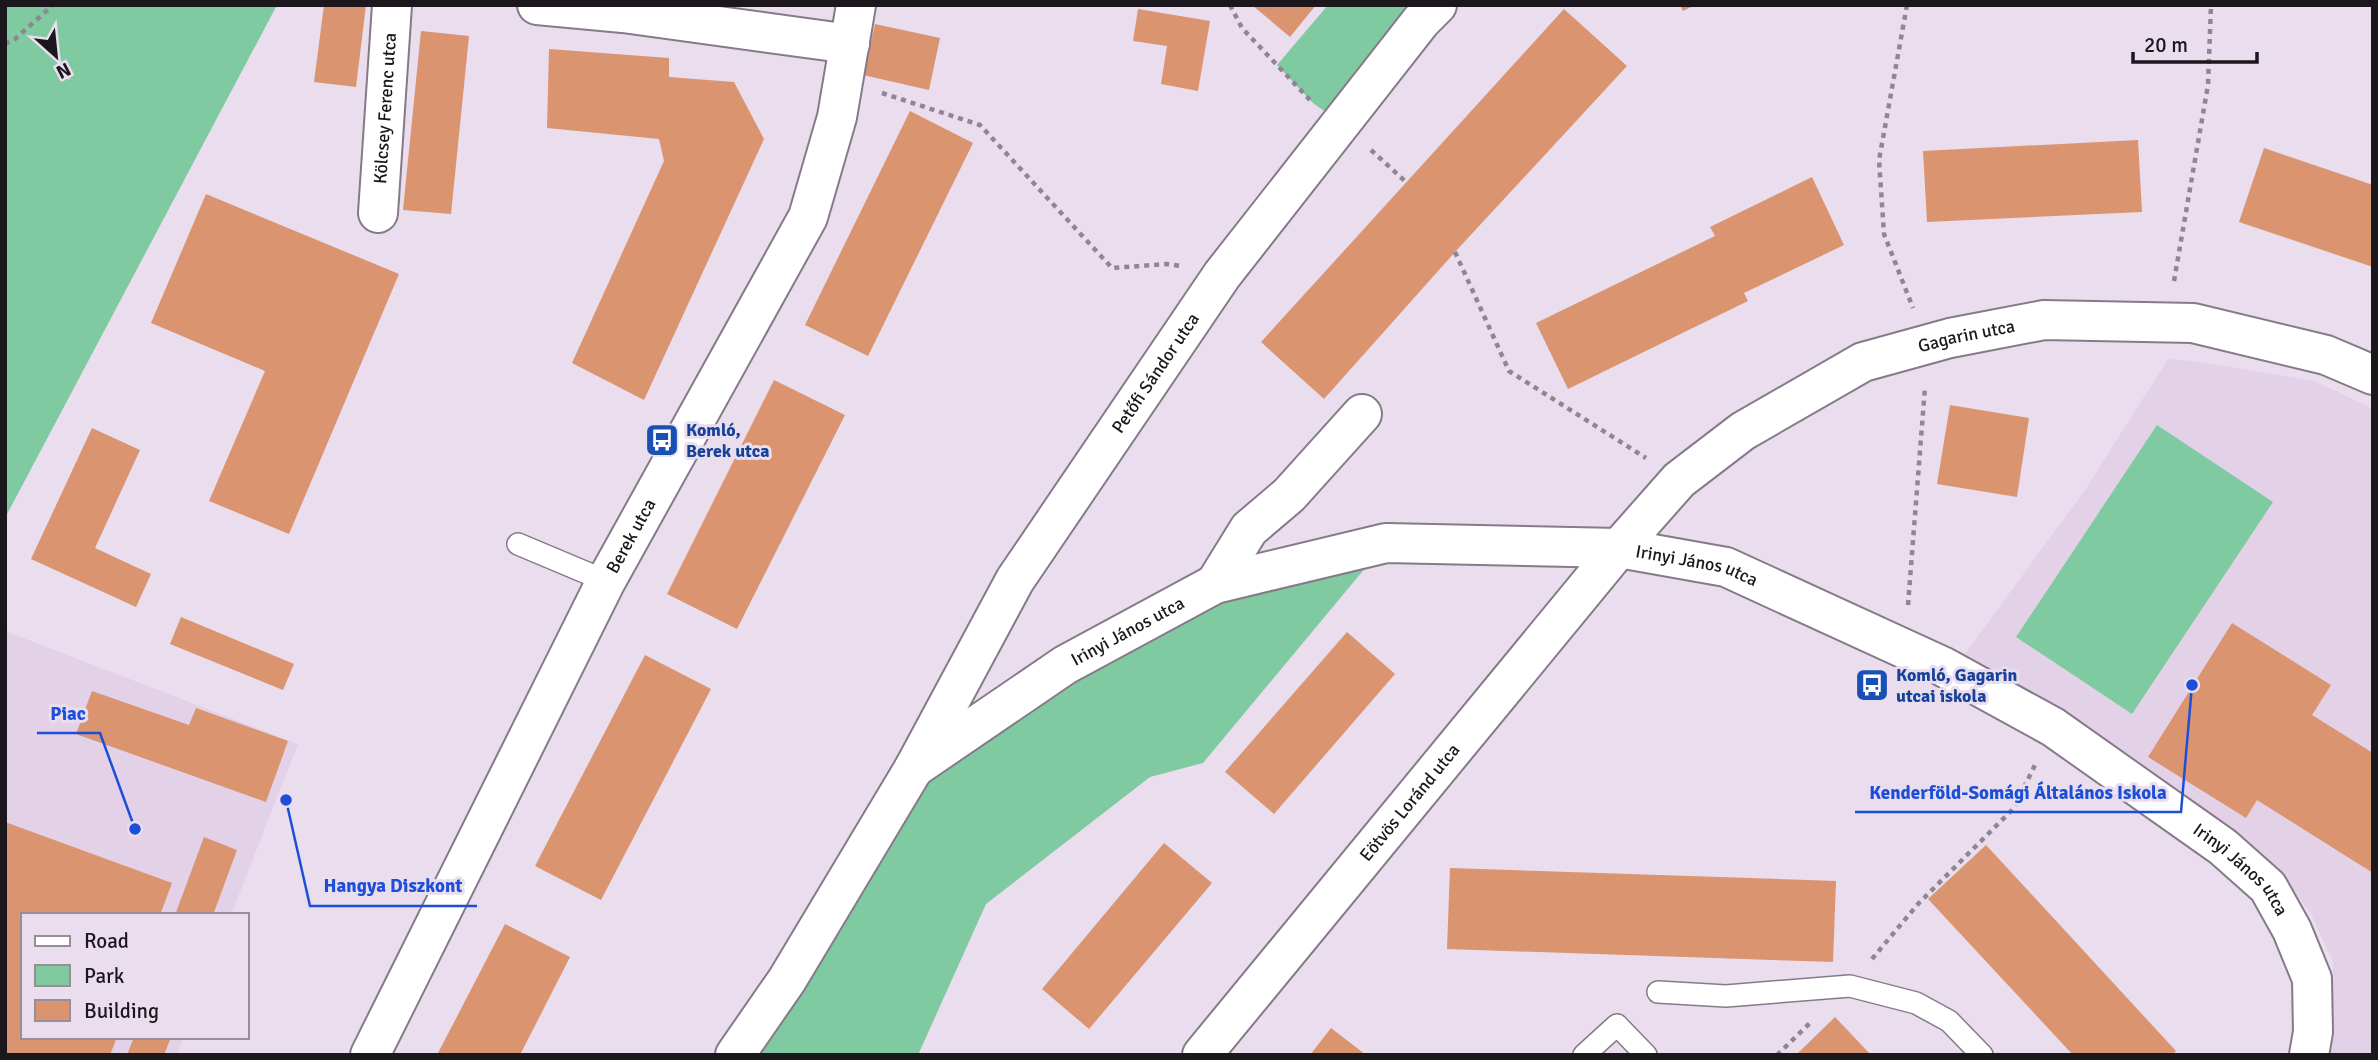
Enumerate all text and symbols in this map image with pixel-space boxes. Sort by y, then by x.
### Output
north arrow [21,21,91,91]
scale bar [2133,21,2257,65]
street label: Kölcsey Ferenc utca [369,32,401,185]
text: 20 m [2144,32,2188,58]
text: N [52,57,75,84]
street label: Petőfi Sándor utca [1107,309,1204,437]
street label: Gagarin utca [1916,315,2017,357]
place label: Komló, Berek utca [686,419,769,462]
bus stop icon: Komló, Berek utca [643,421,681,459]
street label: Berek utca [602,495,660,577]
street label: Irinyi János utca [1634,540,1761,591]
street label: Irinyi János utca [1067,592,1188,671]
place label: Komló, Gagarin utcai iskola [1896,664,2018,707]
bus stop icon: Komló, Gagarin utcai iskola [1853,666,1891,704]
callout: Piac [37,693,100,733]
text: Piac [50,702,86,726]
street label: Eötvös Loránd utca [1355,739,1465,866]
callout: Kenderföld-Somági Általános Iskola [1855,772,2181,812]
text: Kenderföld-Somági Általános Iskola [1869,781,2167,805]
street label: Irinyi János utca [2189,818,2293,920]
callout: Hangya Diszkont [310,866,477,906]
text: Hangya Diszkont [324,874,462,898]
legend [21,913,248,1039]
text: Road [84,928,129,954]
text: Park [84,963,125,989]
text: Building [84,998,159,1024]

